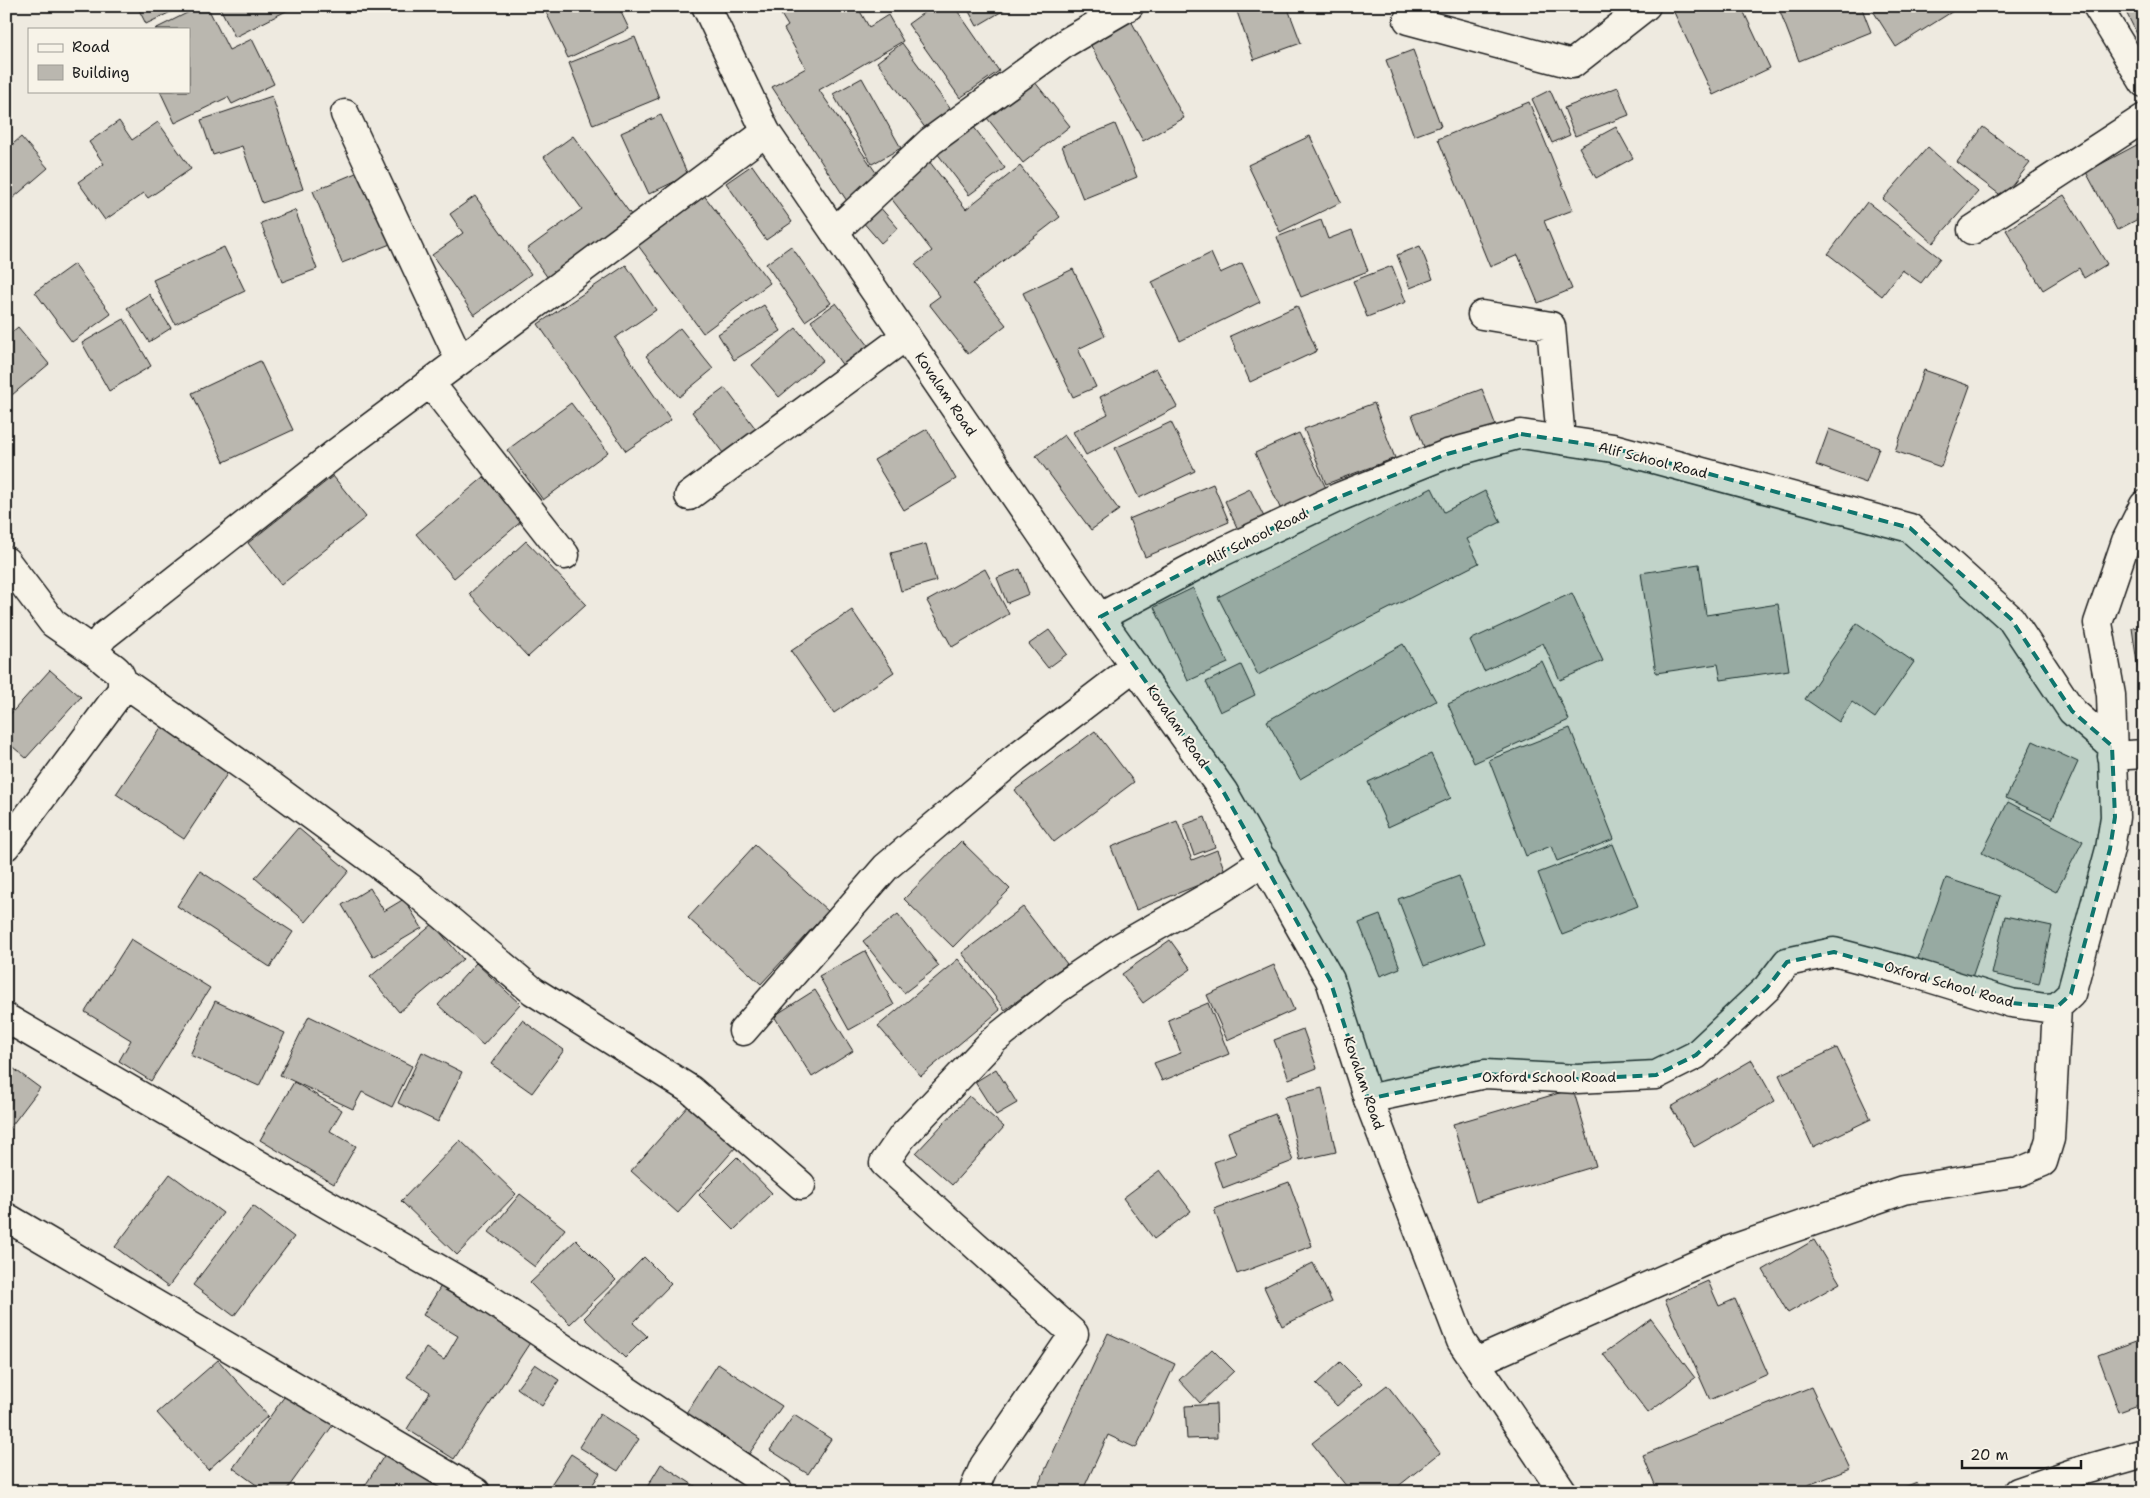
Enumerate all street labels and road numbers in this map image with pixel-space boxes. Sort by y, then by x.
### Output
street label: Kovalam Road [911,349,981,440]
street label: Alif School Road [1597,438,1710,482]
street label: Alif School Road [1202,504,1310,570]
street label: Kovalam Road [1143,681,1213,771]
street label: Oxford School Road [1882,957,2016,1011]
street label: Kovalam Road [1340,1034,1388,1132]
street label: Oxford School Road [1482,1068,1616,1086]

